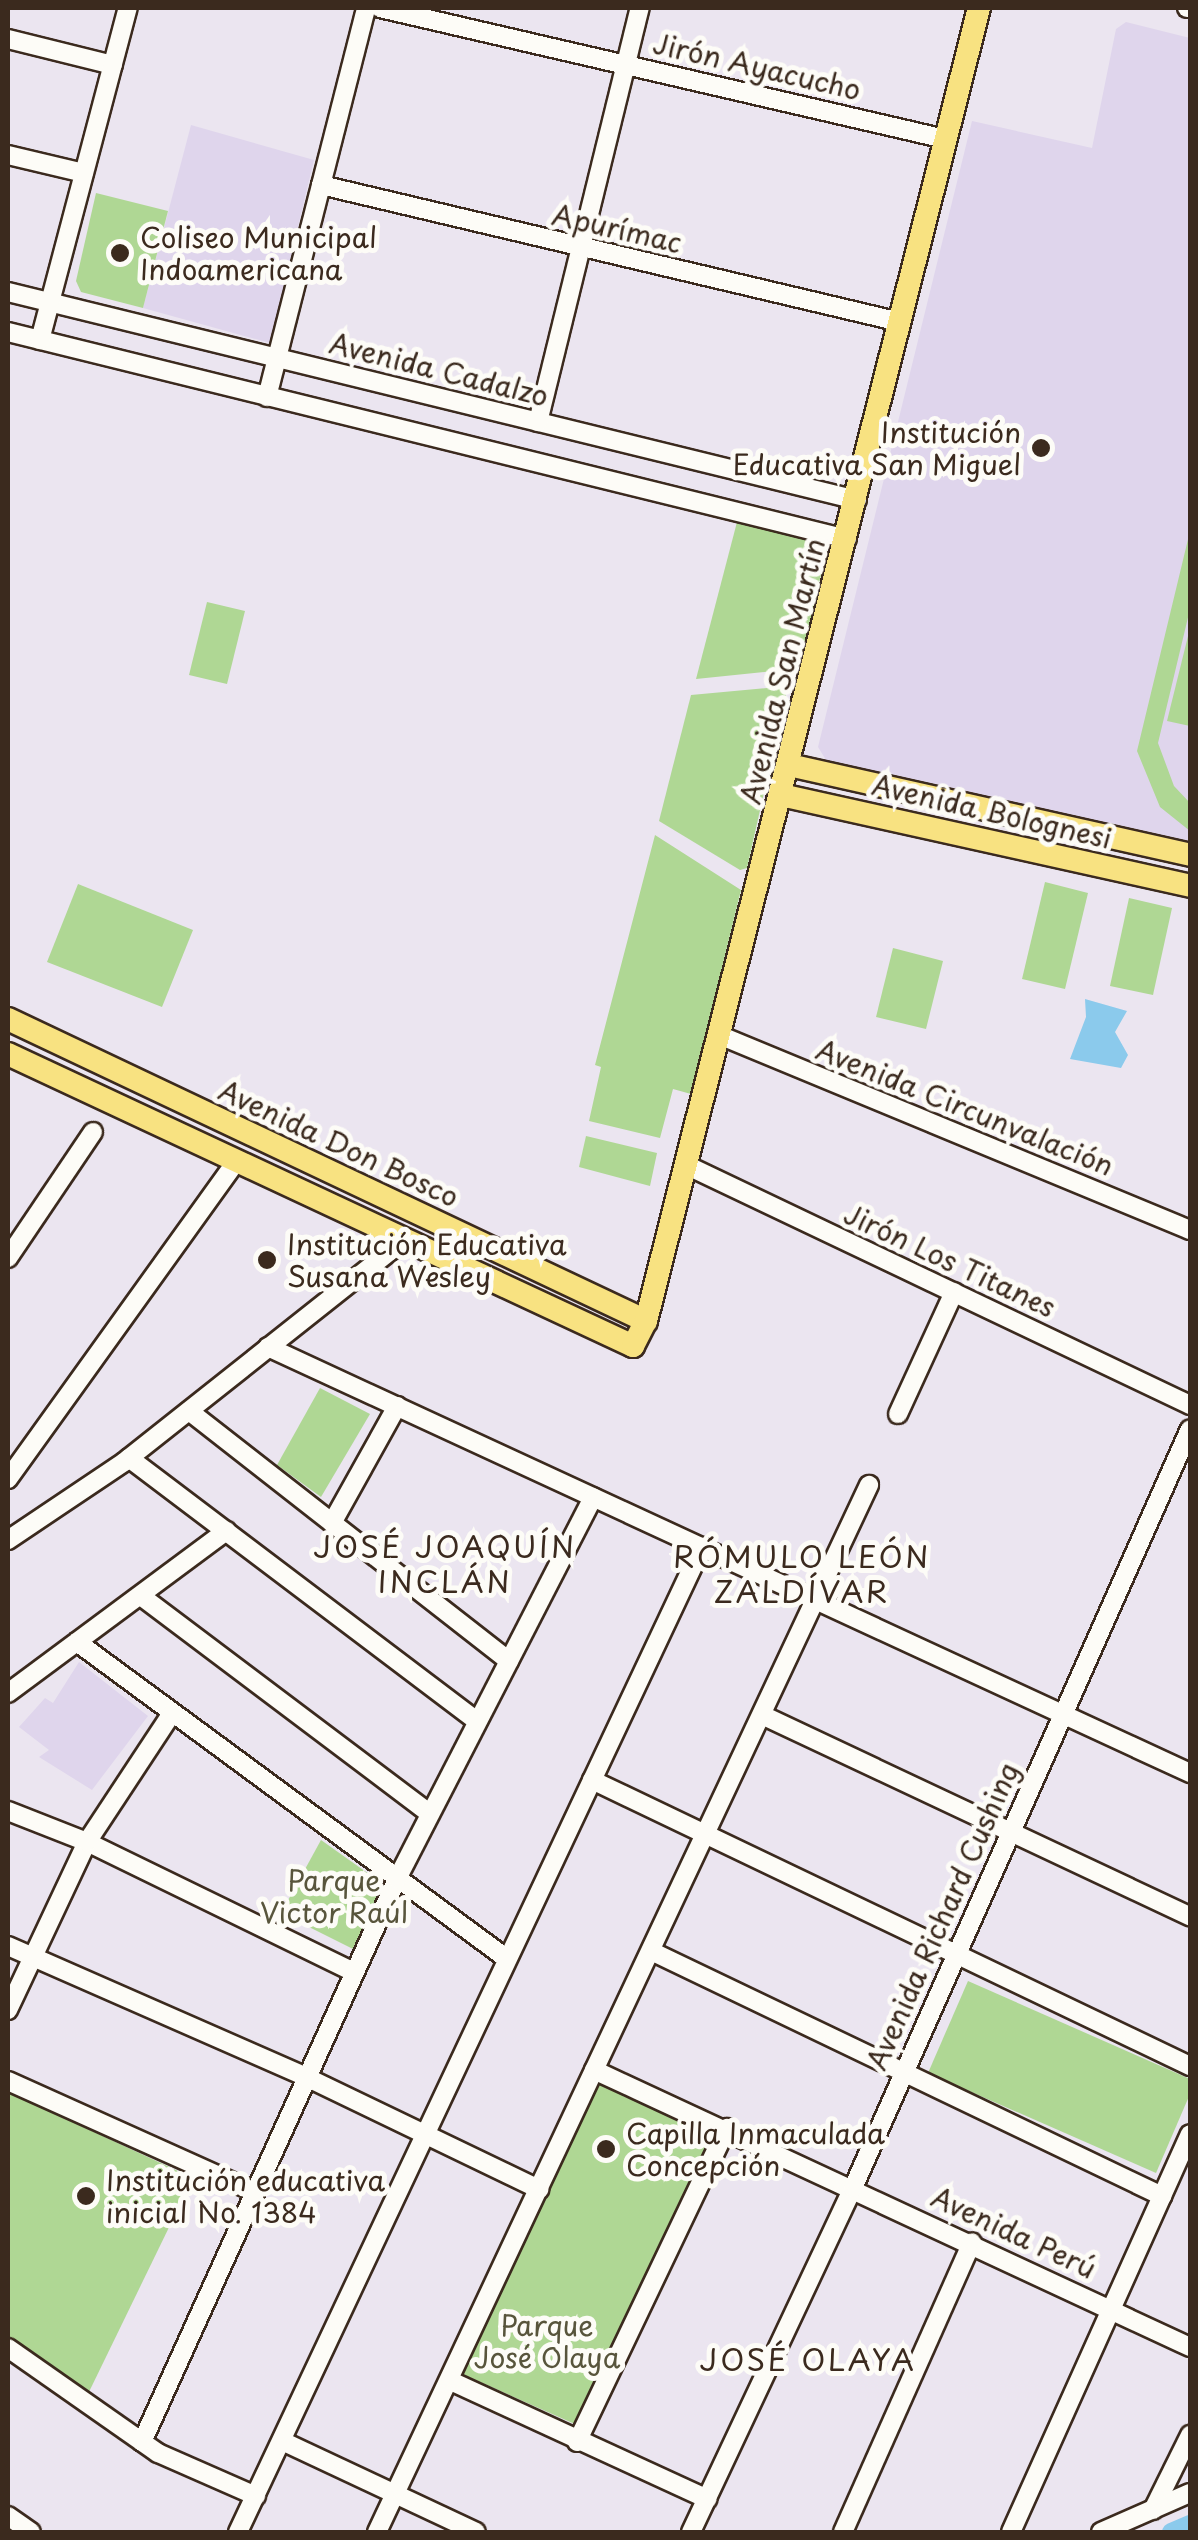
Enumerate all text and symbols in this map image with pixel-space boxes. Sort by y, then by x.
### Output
street label: Jirón Ayacucho [651,26,863,106]
street label: Apurímac [549,197,685,259]
place label: Coliseo Municipal Indoamericana [140,220,378,286]
marker: Coliseo Municipal Indoamericana [109,242,131,264]
street label: Avenida Cadalzo [326,325,552,413]
place label: Institución Educativa San Miguel [731,415,1021,481]
marker: Institución Educativa San Miguel [1030,437,1052,459]
street label: Avenida San Martín [733,536,831,806]
street label: Avenida Bolognesi [869,767,1115,855]
street label: Avenida Circunvalación [812,1032,1118,1182]
street label: Avenida Don Bosco [215,1073,463,1213]
street label: Jirón Los Titanes [838,1196,1062,1324]
place label: Institución Educativa Susana Wesley [287,1227,567,1293]
marker: Institución Educativa Susana Wesley [256,1249,278,1271]
district label: JOSÉ JOAQUÍN INCLÁN [315,1528,575,1598]
district label: RÓMULO LEÓN ZALDÍVAR [675,1538,929,1608]
street label: Avenida Richard Cushing [859,1756,1025,2076]
park label: Parque Victor Raúl [259,1863,409,1929]
place label: Capilla Inmaculada Concepción [626,2116,887,2182]
marker: Capilla Inmaculada Concepción [595,2138,617,2160]
place label: Institución educativa inicial No. 1384 [106,2163,385,2229]
street label: Avenida Perú [927,2179,1101,2285]
marker: Institución educativa inicial No. 1384 [75,2185,97,2207]
park label: Parque José Olaya [473,2308,621,2374]
district label: JOSÉ OLAYA [701,2341,915,2377]

